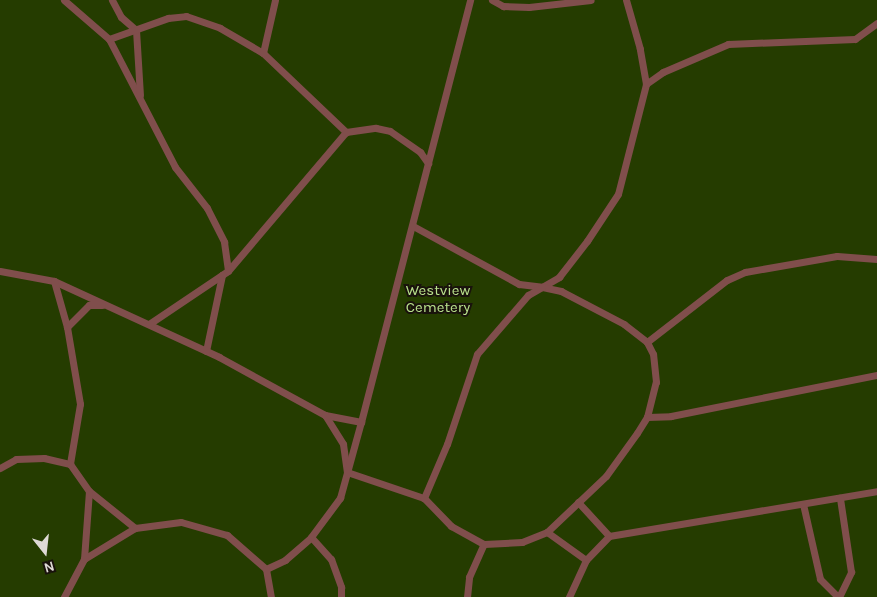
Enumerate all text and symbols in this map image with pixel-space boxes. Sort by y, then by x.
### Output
park label: Westview Cemetery [406,281,470,316]
north arrow [20,527,70,577]
text: N [42,557,56,576]

